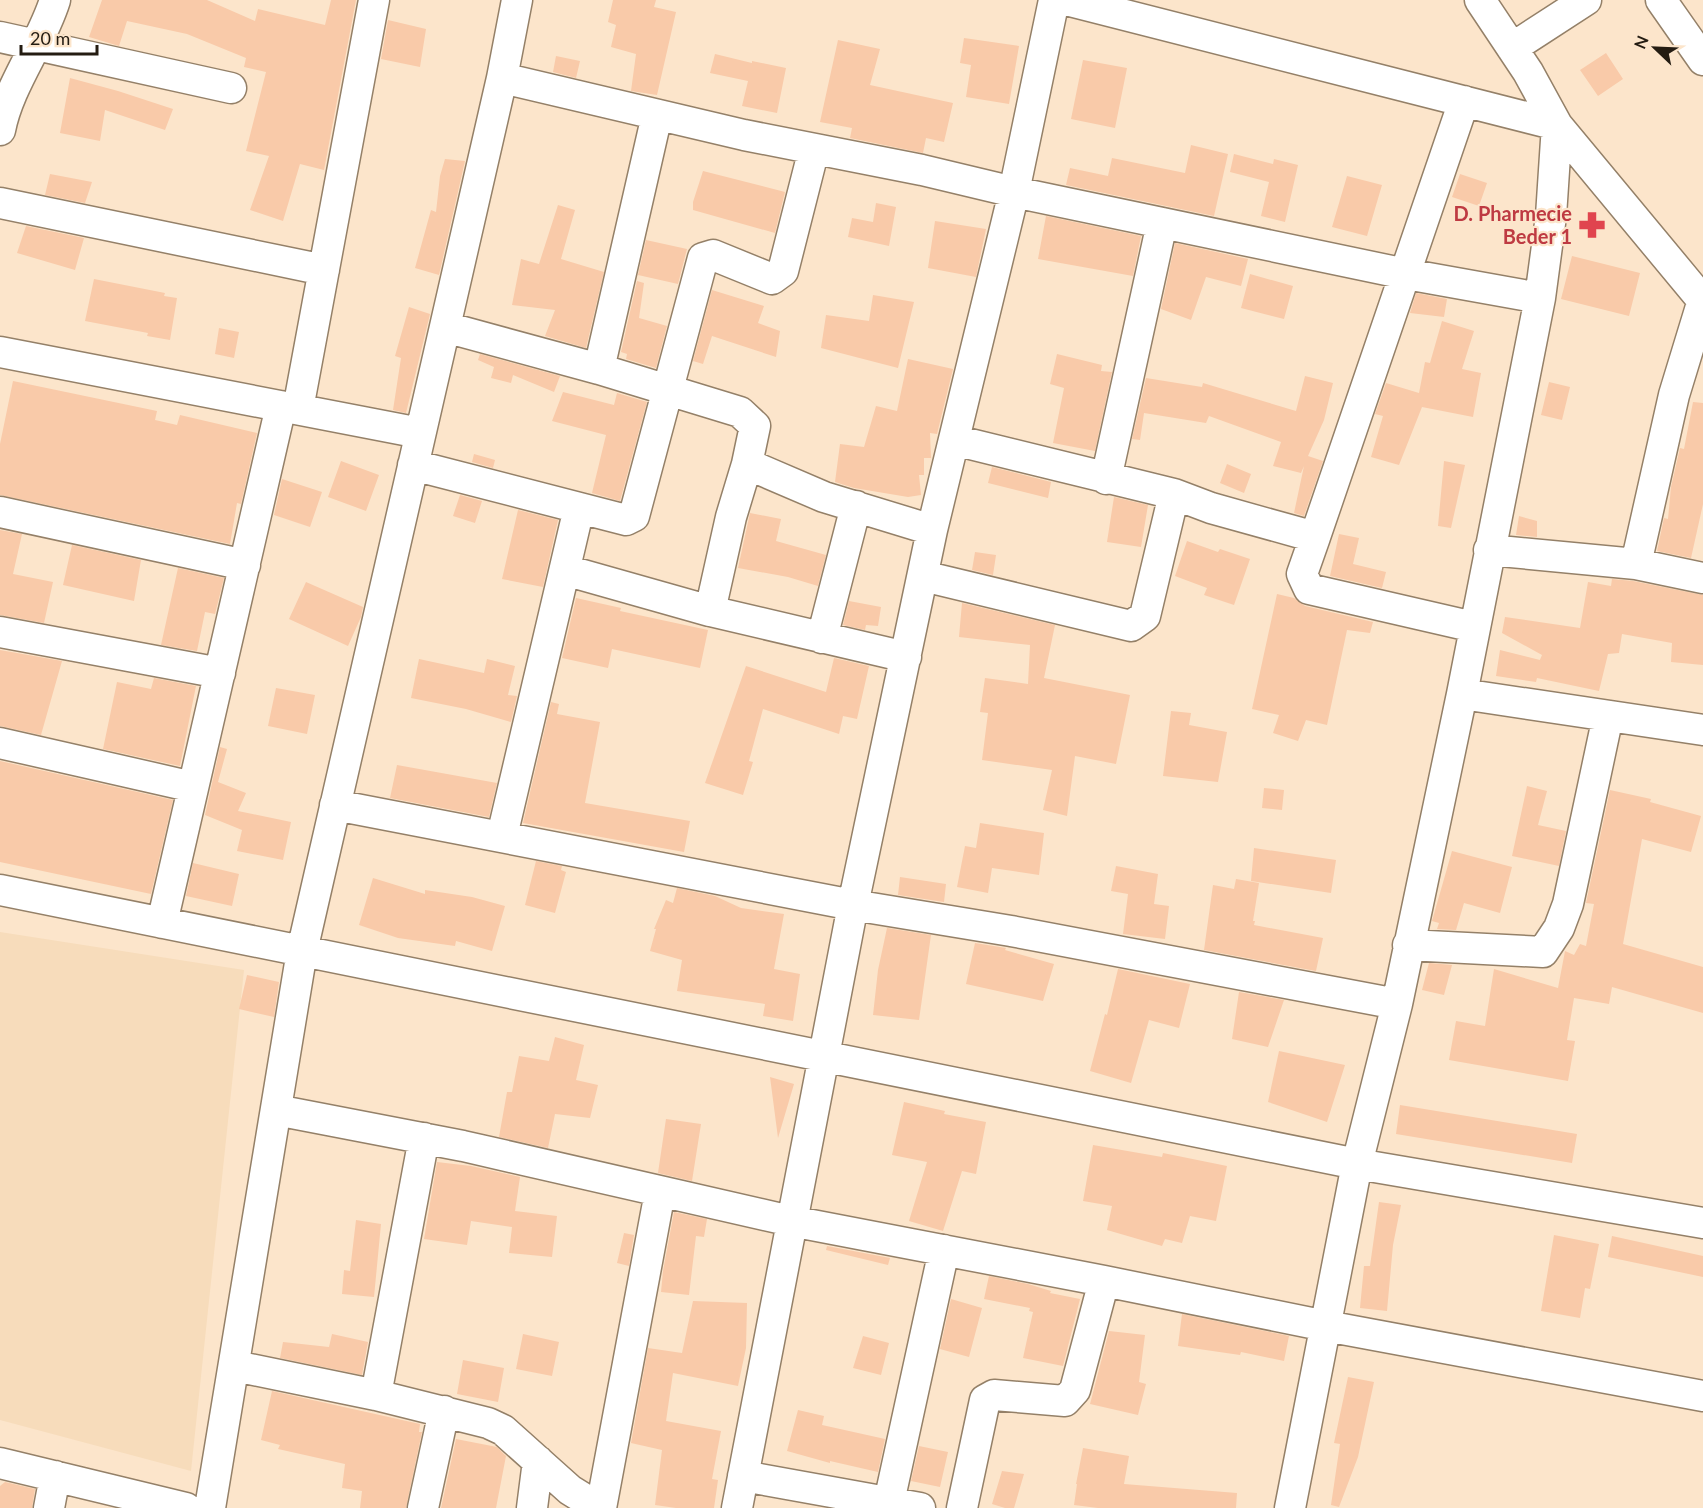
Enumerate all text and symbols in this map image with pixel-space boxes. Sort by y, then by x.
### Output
scale bar [21,18,98,56]
north arrow [1625,18,1685,78]
text: 20 m [30,27,70,49]
text: N [1630,33,1652,51]
place label: D. Pharmecie Beder 1 [1453,201,1572,248]
pharmacy icon: D. Pharmecie Beder 1 [1577,210,1607,240]

